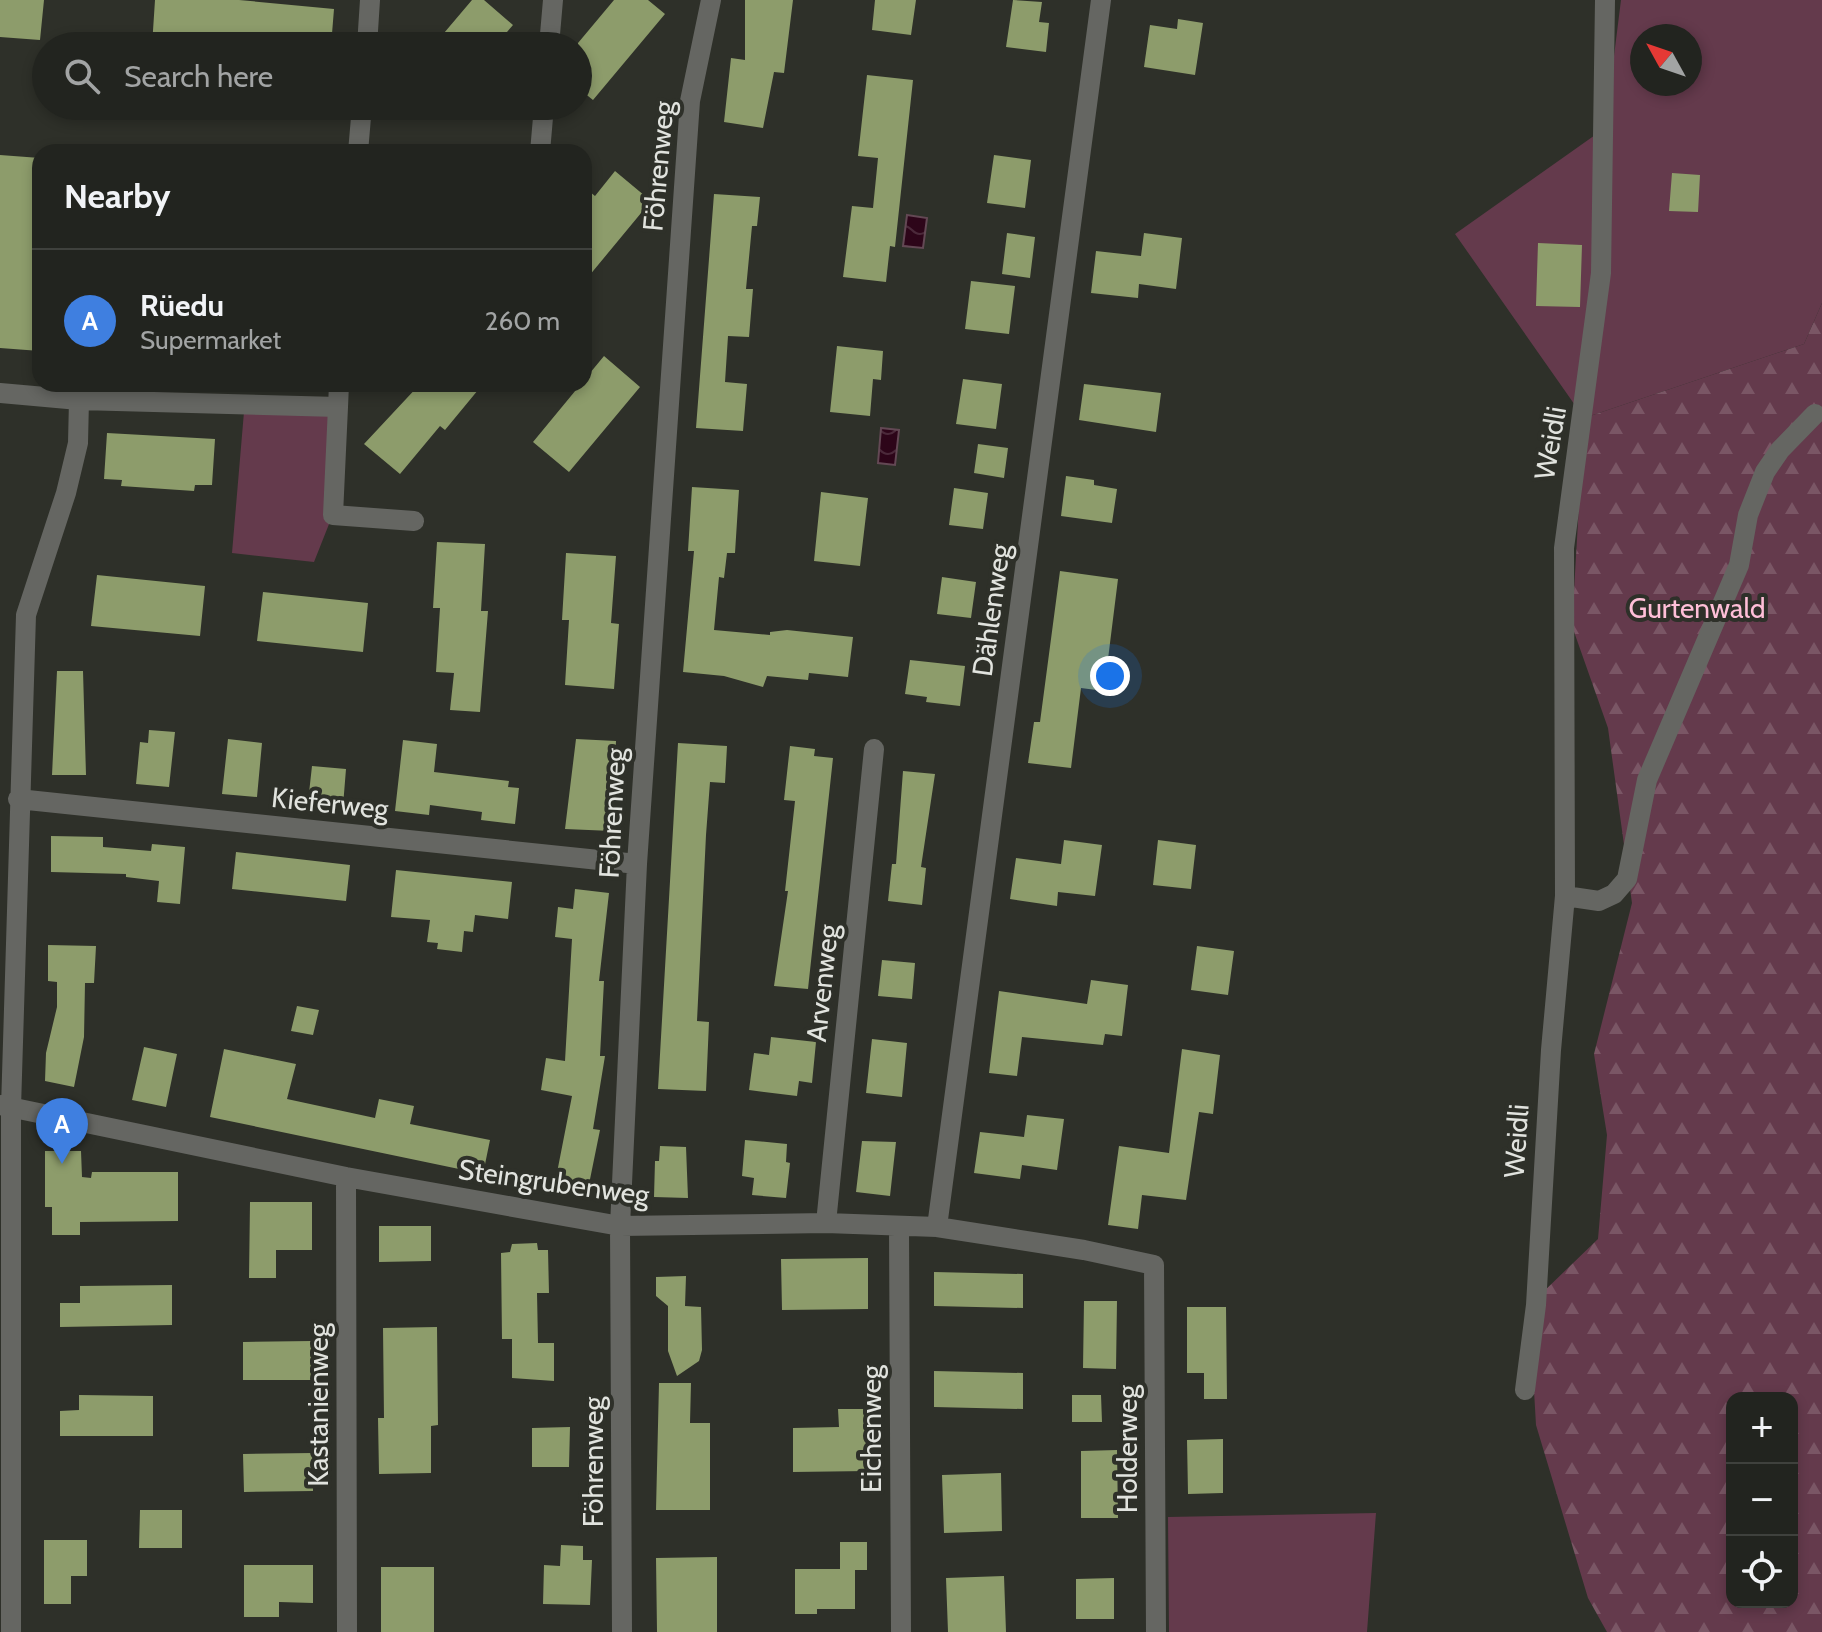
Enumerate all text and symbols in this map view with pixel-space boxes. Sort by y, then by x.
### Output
north arrow [1630,24,1702,96]
search box [32,32,592,120]
icon: search [60,54,104,98]
text: Search here [124,58,273,95]
street label: Föhrenweg [635,98,681,233]
text: Nearby [64,175,171,217]
text: Rüedu [140,287,224,324]
text: A [82,305,98,337]
text: 260 m [485,305,560,337]
text: Supermarket [140,324,281,356]
street label: Weidli [1527,404,1573,482]
street label: Dählenweg [965,541,1017,678]
park label: Gurtenwald [1629,591,1765,625]
your location [1090,656,1130,696]
street label: Föhrenweg [592,746,632,879]
street label: Kieferweg [270,780,391,826]
street label: Arvenweg [799,922,845,1043]
pin: A [36,1098,88,1164]
street label: Weidli [1496,1103,1536,1179]
street label: Steingrubenweg [456,1152,653,1212]
street label: Kastanienweg [301,1322,335,1487]
street label: Eichenweg [854,1364,888,1493]
street label: Holderweg [1110,1384,1144,1513]
map controls [1726,1392,1798,1608]
button: + [1726,1392,1798,1464]
street label: Föhrenweg [576,1396,610,1527]
button: − [1726,1464,1798,1536]
button: locate [1726,1536,1798,1608]

